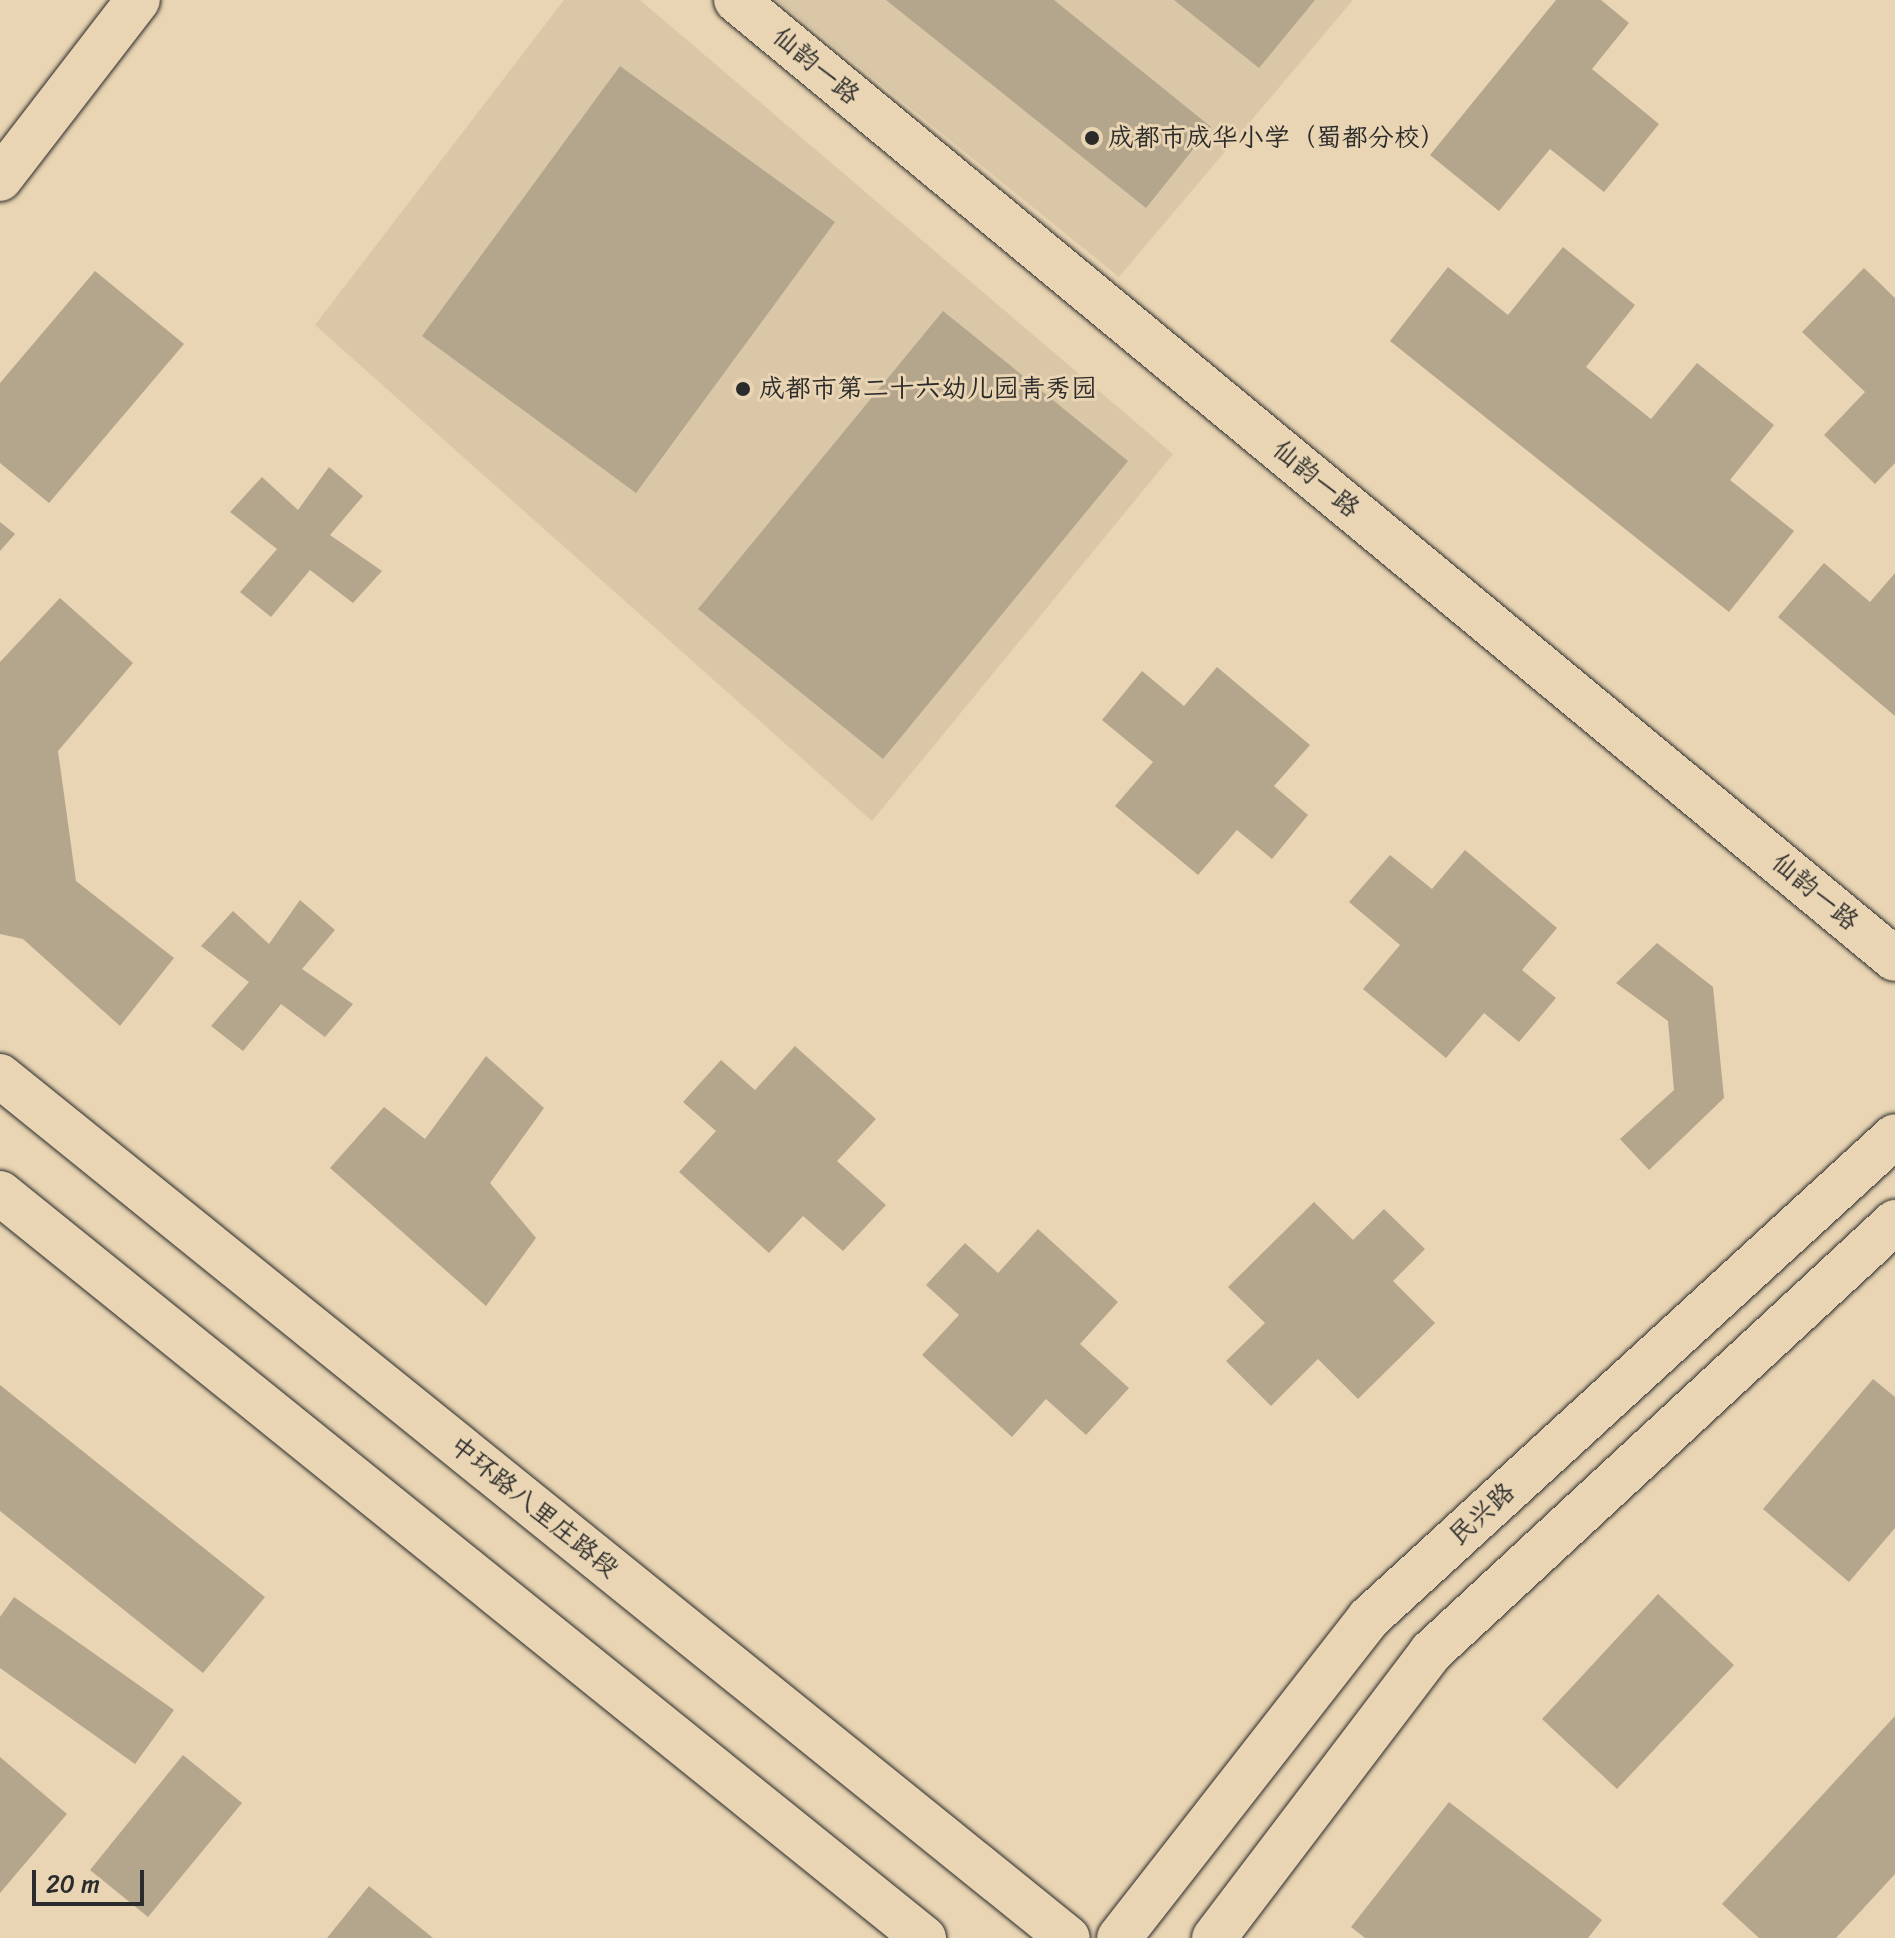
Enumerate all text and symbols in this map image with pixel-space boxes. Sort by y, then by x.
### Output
street label: 仙韵一路 [766,21,866,111]
place label: 成都市成华小学（蜀都分校） [1108,122,1446,154]
marker: 成都市成华小学（蜀都分校） [1083,129,1101,147]
place label: 成都市第二十六幼儿园青秀园 [759,373,1097,405]
marker: 成都市第二十六幼儿园青秀园 [734,380,752,398]
street label: 仙韵一路 [1266,434,1366,524]
street label: 仙韵一路 [1765,847,1865,937]
street label: 中环路八里庄路段 [443,1429,625,1585]
street label: 民兴路 [1443,1476,1521,1552]
scale bar [36,1854,148,1904]
text: 20 m [46,1863,100,1905]

